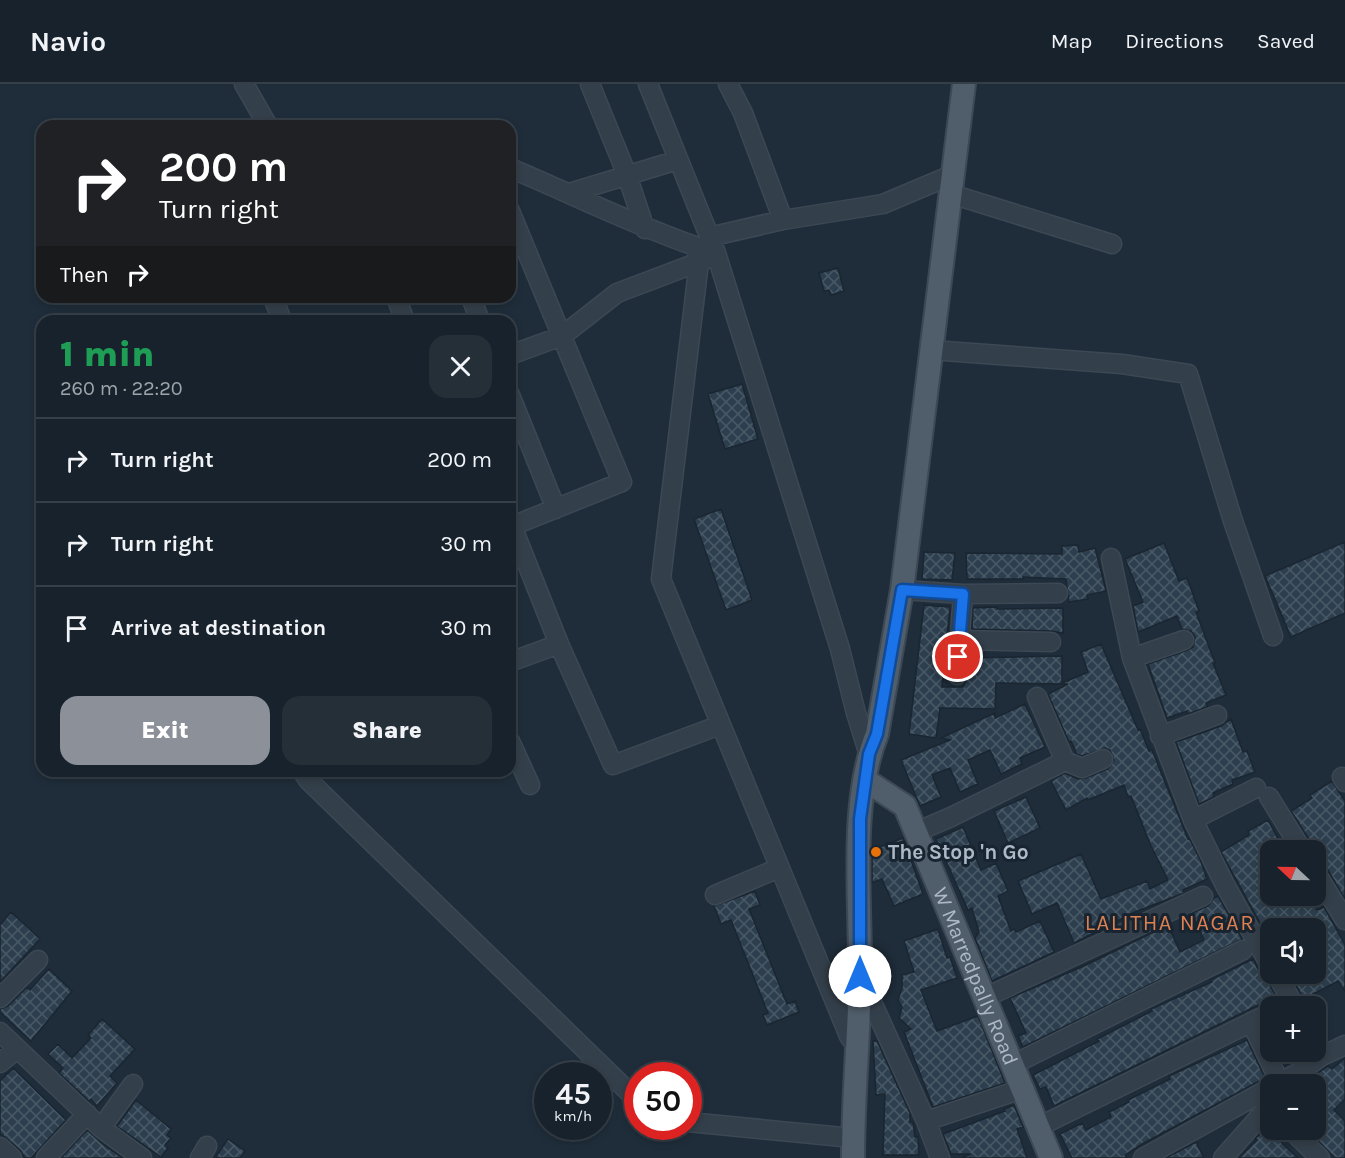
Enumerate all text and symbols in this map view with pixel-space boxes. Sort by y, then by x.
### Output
text: Navio [30,25,106,58]
text: Map [1051,29,1092,53]
text: Directions [1125,29,1224,53]
text: Saved [1257,29,1315,53]
text: 200 m [159,142,288,192]
icon: right [60,144,138,222]
text: Turn right [159,193,279,225]
icon: right [121,258,154,291]
text: Then [60,262,109,288]
text: 1 min [60,333,154,375]
button: close [429,335,492,398]
text: 260 m · 22:20 [60,377,183,400]
icon: right [60,444,93,477]
text: Turn right [111,447,214,473]
text: 200 m [427,447,492,473]
icon: right [60,528,93,561]
text: Turn right [111,531,214,557]
text: 30 m [440,531,492,557]
icon: arrive [60,612,93,645]
text: Arrive at destination [111,615,326,641]
text: 30 m [440,615,492,641]
pin [932,631,983,682]
icon: arrive [941,640,974,673]
button: Exit [60,696,270,765]
button: Share [282,696,492,765]
place label: The Stop 'n Go [888,840,1029,864]
north arrow [1260,840,1326,906]
map controls [1260,840,1326,1140]
marker: The Stop 'n Go [869,845,883,859]
street label: W Marredpally Road [928,884,1023,1069]
district label: LALITHA NAGAR [1085,910,1255,936]
button: sound [1260,918,1326,984]
position arrow [828,944,892,1008]
button: + [1260,996,1326,1062]
speed limit sign: 50 [624,1062,702,1140]
button: − [1260,1074,1326,1140]
text: 45 [555,1076,591,1112]
text: km/h [554,1107,592,1125]

